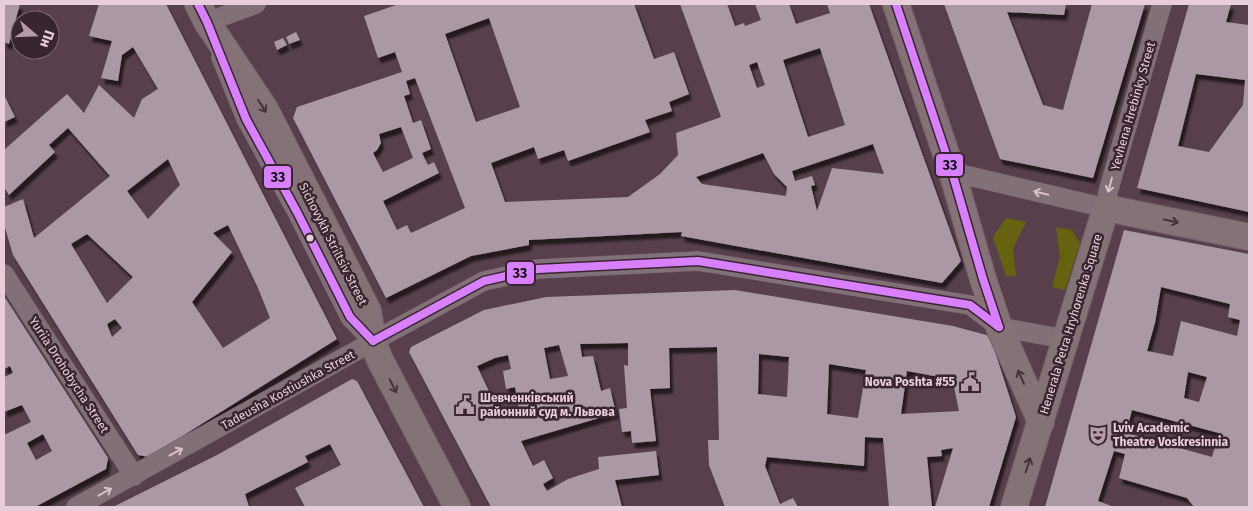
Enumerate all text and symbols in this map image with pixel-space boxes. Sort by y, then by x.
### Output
north arrow [10,10,60,60]
text: Пн [36,28,58,50]
street label: Yevhena Hrebinky Street [1108,40,1158,172]
one-way arrow [258,99,268,113]
line badge: 33 [935,153,964,177]
text: 33 [942,157,957,174]
line badge: 33 [263,165,292,189]
text: 33 [270,169,285,186]
one-way arrow [1105,177,1114,193]
street label: Sichovykh Striltsiv Street [296,181,370,308]
one-way arrow [1034,188,1050,197]
one-way arrow [1162,217,1178,227]
street label: Henerala Petra Hryhorenka Square [1037,232,1105,416]
unlabelled marker [305,233,315,243]
line badge: 33 [506,261,535,285]
text: 33 [512,265,527,282]
street label: Yuriia Drohobycha Street [26,315,112,436]
street label: Tadeusha Kostiushka Street [219,347,358,433]
one-way arrow [1016,370,1025,385]
public building icon: Nova Poshta #55 [959,371,981,393]
place label: Nova Poshta #55 [865,375,956,389]
one-way arrow [388,378,398,393]
place label: Шевченківський районний суд м. Львова [480,391,615,419]
public building icon: Шевченківський районний суд м. Львова [454,394,476,416]
place label: Lviv Academic Theatre Voskresinnia [1113,421,1228,449]
theatre icon: Lviv Academic Theatre Voskresinnia [1087,424,1109,446]
one-way arrow [168,447,183,456]
one-way arrow [1023,457,1033,473]
one-way arrow [97,486,111,496]

